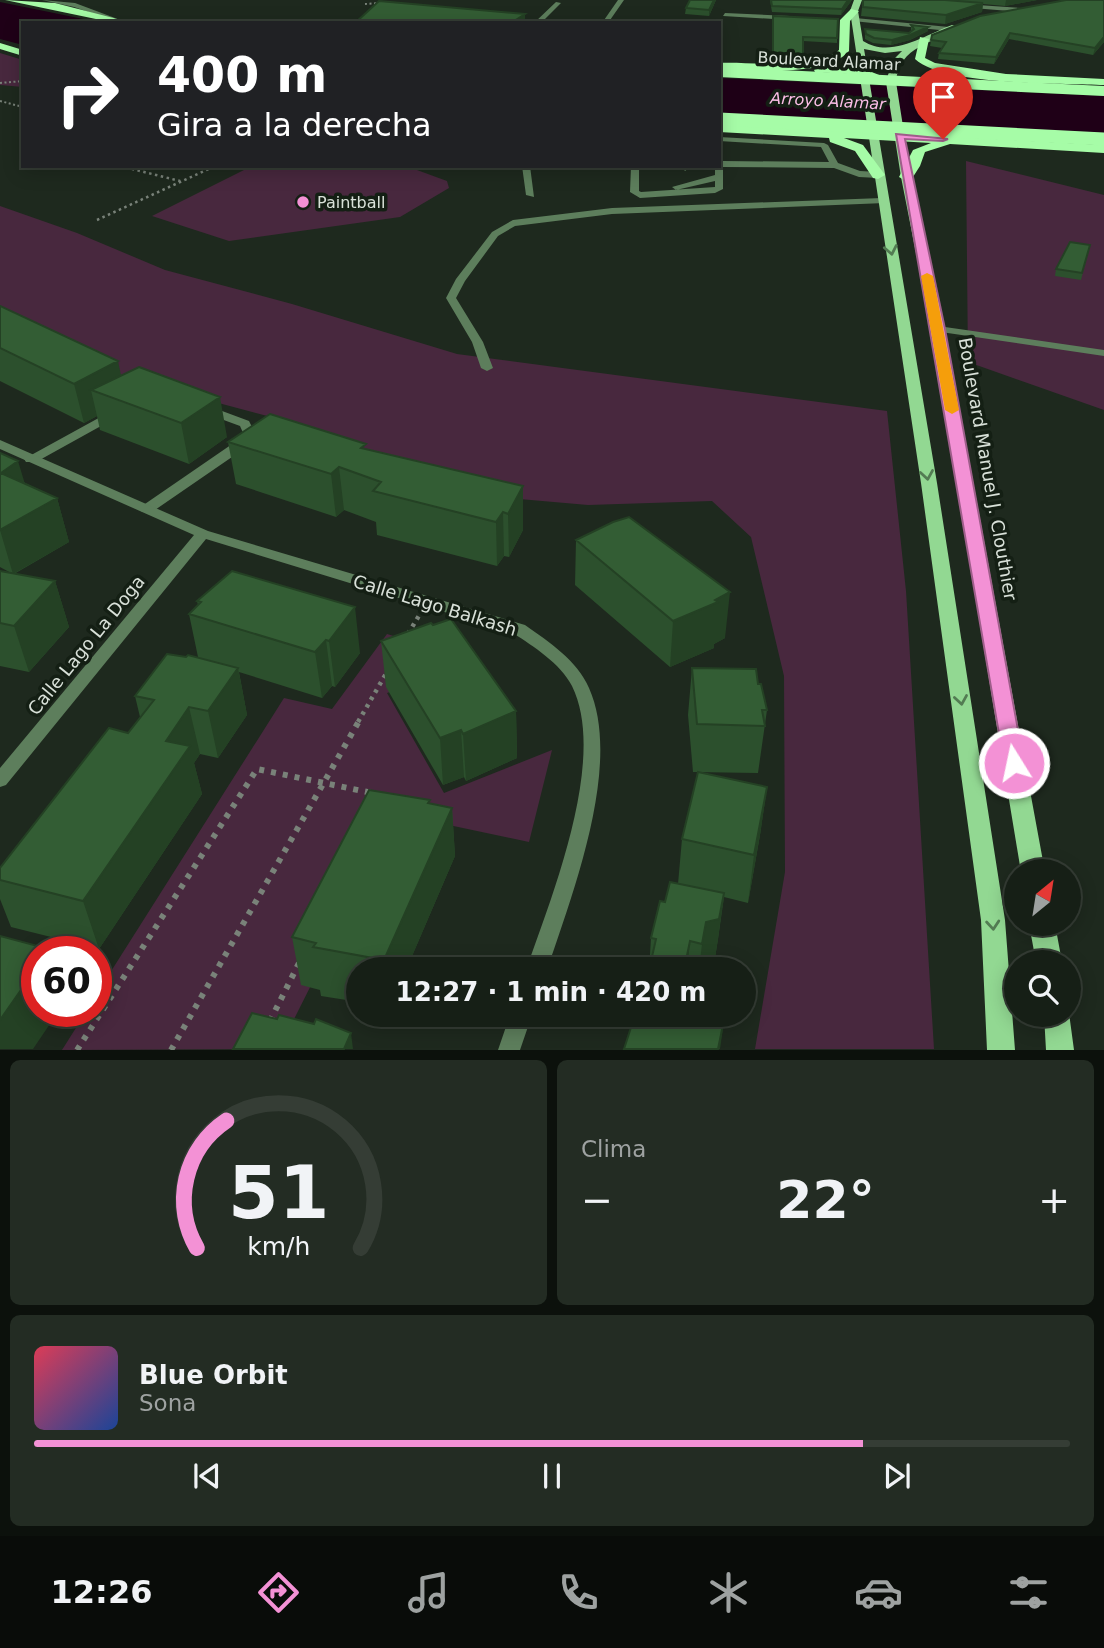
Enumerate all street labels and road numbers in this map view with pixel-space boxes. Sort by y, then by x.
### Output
street label: Boulevard Alamar [757,48,901,74]
street label: Boulevard Manuel J. Clouthier [955,336,1022,603]
street label: Calle Lago Balkash [351,570,519,640]
street label: Calle Lago La Doga [23,571,149,719]

